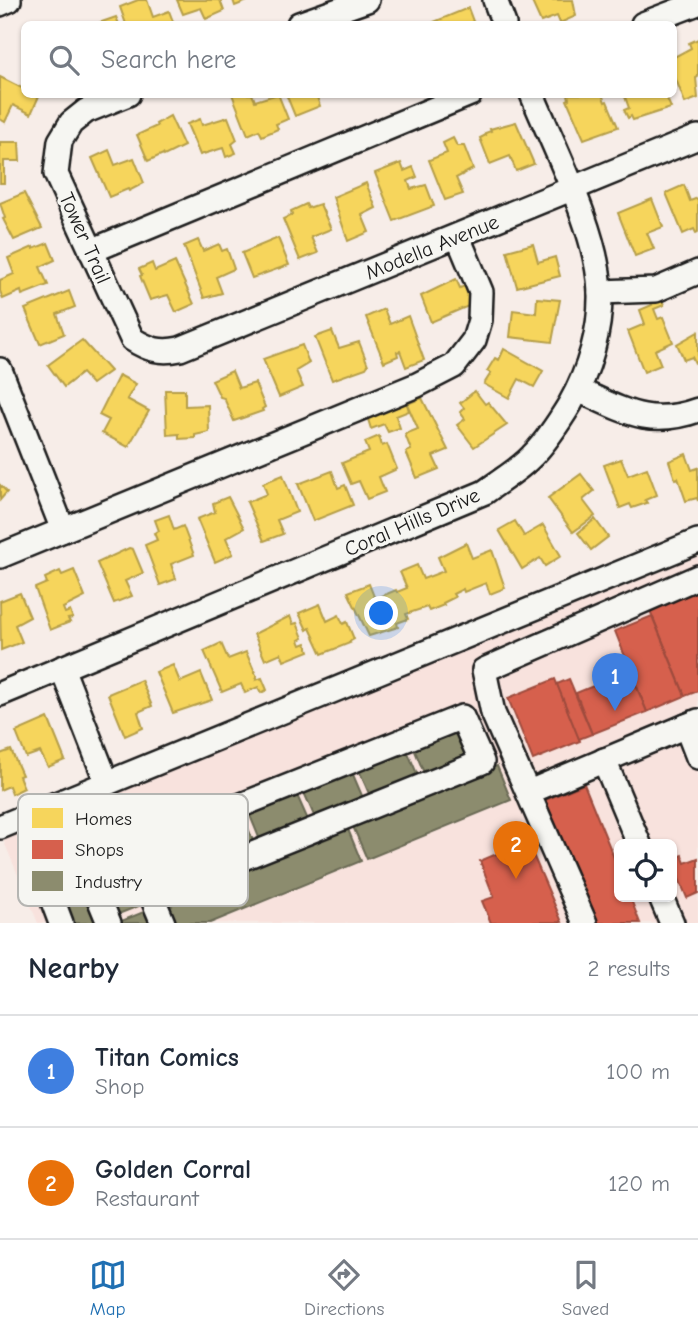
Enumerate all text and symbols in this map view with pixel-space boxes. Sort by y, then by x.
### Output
search box [21,21,677,98]
icon: search [45,41,83,79]
text: Search here [101,45,236,75]
street label: Tower Trail [54,189,116,287]
street label: Modella Avenue [362,209,502,285]
street label: Coral Hills Drive [341,483,483,561]
your location [364,596,398,630]
pin: 1 [592,653,638,711]
legend [18,794,248,906]
text: Homes [75,808,132,830]
pin: 2 [493,821,539,879]
text: Shops [75,839,124,861]
map controls [614,839,677,902]
button: locate [614,839,677,902]
text: Industry [75,871,143,893]
text: Nearby [28,951,119,986]
text: 2 results [588,955,670,982]
text: Titan Comics [95,1043,239,1073]
text: 1 [46,1058,56,1085]
text: 100 m [606,1058,670,1085]
text: Shop [95,1073,144,1100]
text: Golden Corral [95,1155,251,1185]
text: 2 [45,1170,57,1197]
text: 120 m [608,1170,670,1197]
text: Restaurant [95,1185,199,1212]
tab: Map [89,1256,127,1320]
tab: Directions [304,1256,384,1320]
tab: Saved [562,1256,609,1320]

